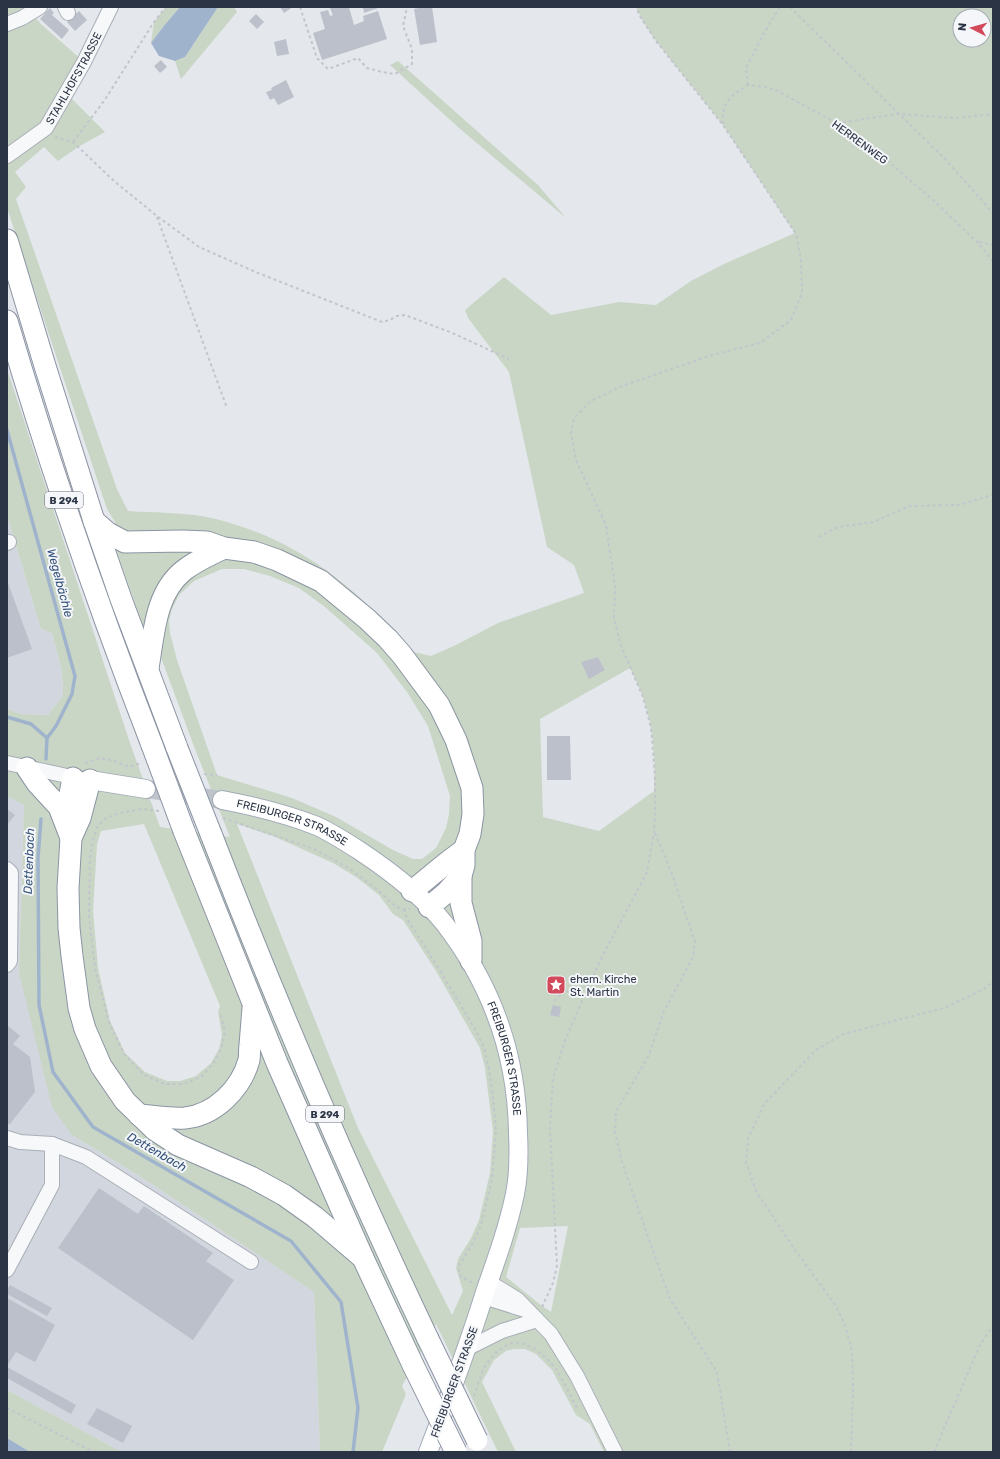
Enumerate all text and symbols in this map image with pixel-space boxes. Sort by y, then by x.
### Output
north arrow [952,8,992,48]
text: N [956,22,969,32]
street label: STAHLHOFSTRASSE [43,30,105,127]
street label: HERRENWEG [829,118,890,167]
road number: B 294 [45,492,83,508]
water label: Wegelbächle [44,547,76,619]
street label: FREIBURGER STRASSE [235,797,350,849]
water label: Dettenbach [21,828,37,894]
place label: ehem. Kirche St. Martin [570,973,637,999]
place icon: ehem. Kirche St. Martin [545,974,567,996]
street label: FREIBURGER STRASSE [484,999,523,1116]
road number: B 294 [306,1106,344,1122]
water label: Dettenbach [125,1129,189,1175]
street label: FREIBURGER STRASSE [428,1324,481,1440]

